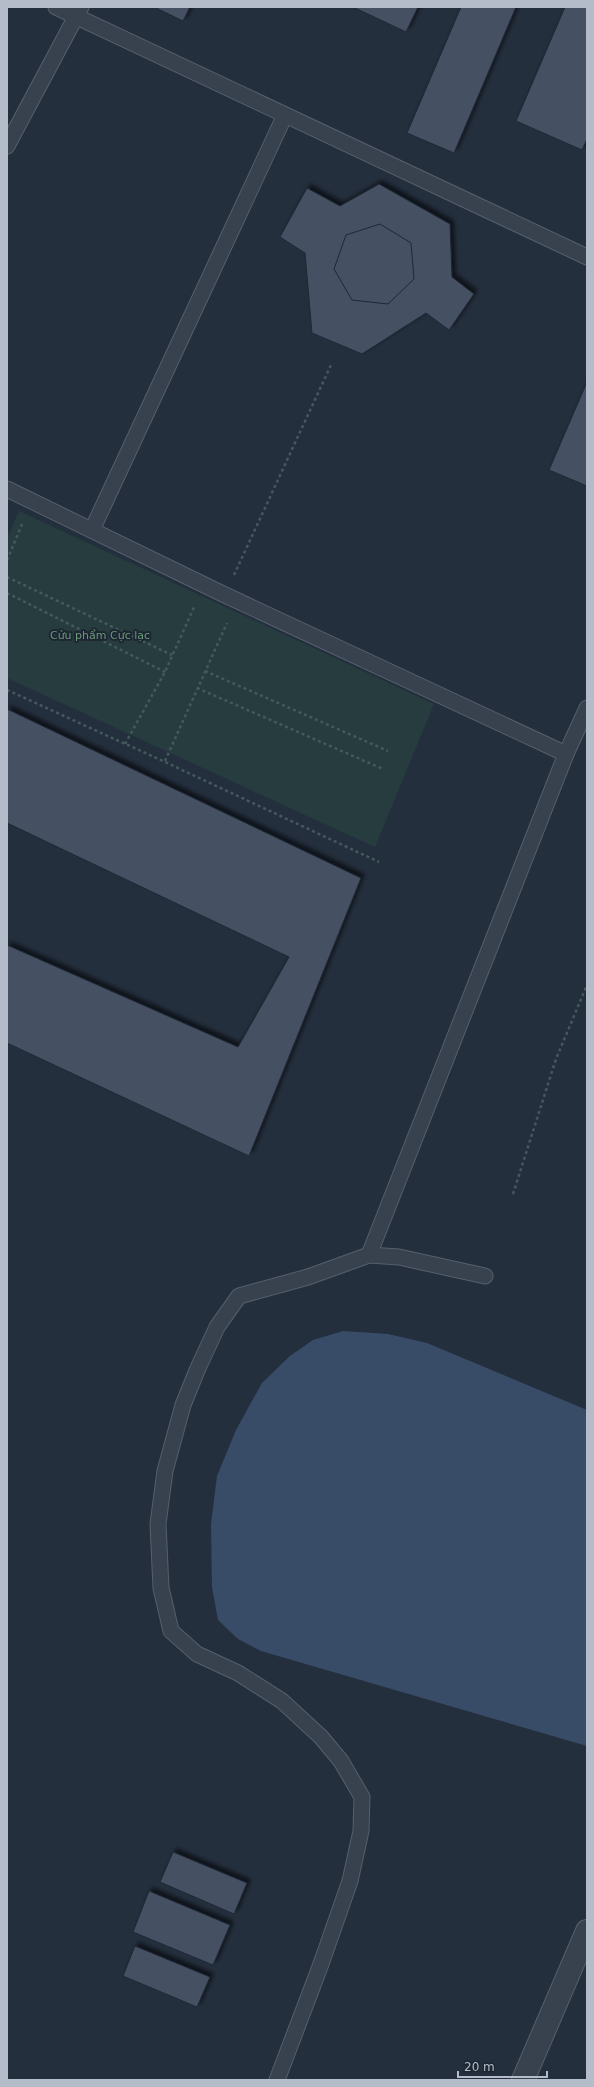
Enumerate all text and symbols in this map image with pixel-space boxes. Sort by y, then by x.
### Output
park label: Cửu phẩm Cực lạc [50,629,150,642]
scale bar [458,2053,547,2079]
text: 20 m [464,2060,495,2074]

